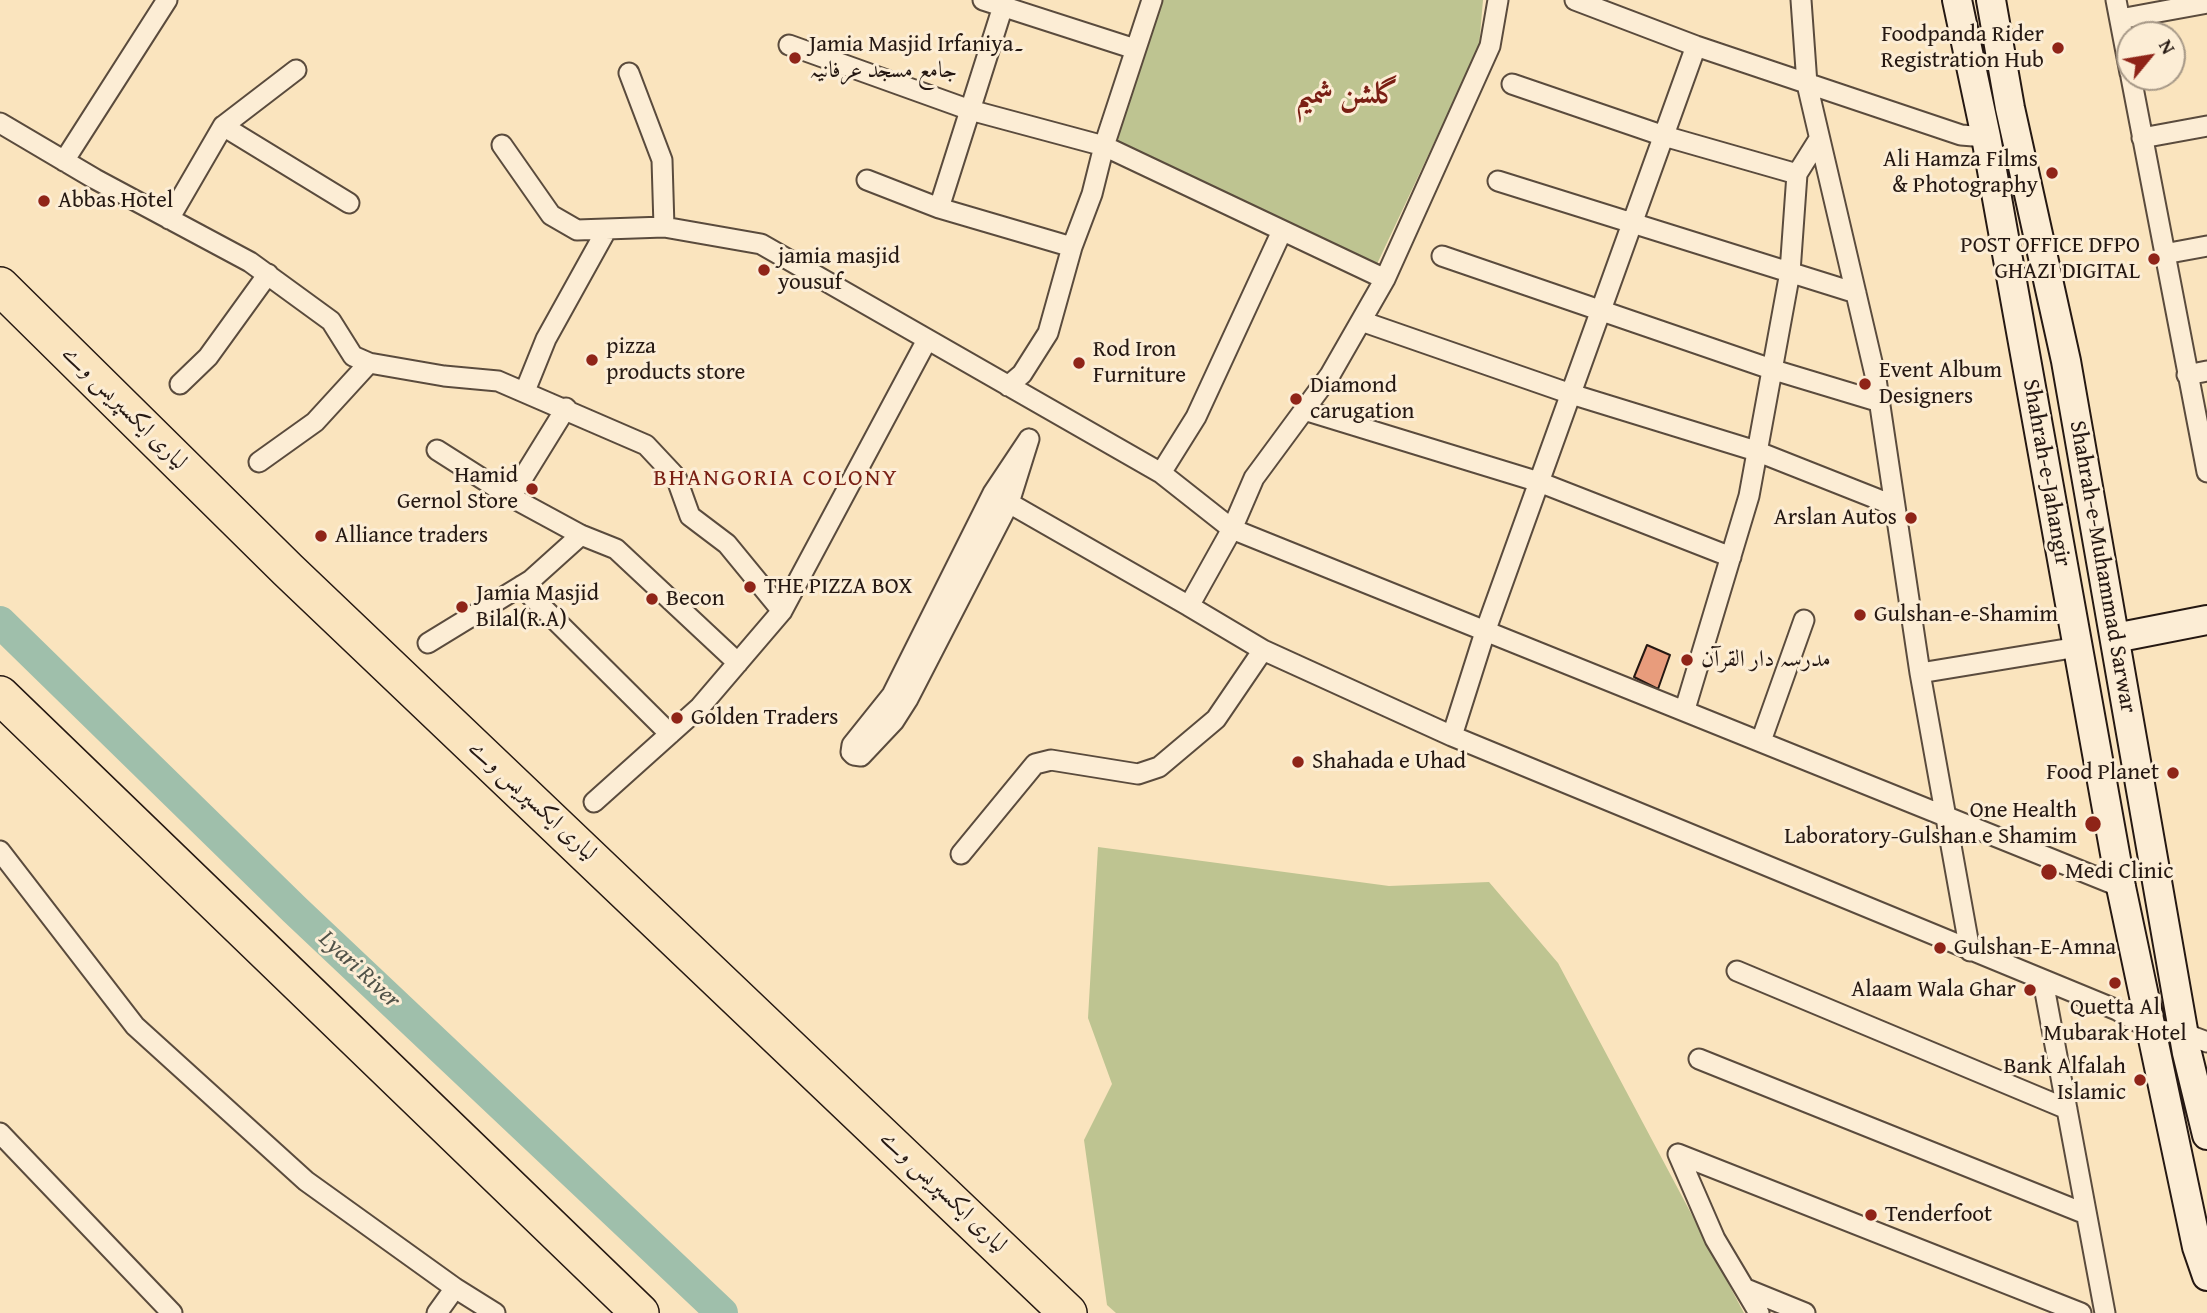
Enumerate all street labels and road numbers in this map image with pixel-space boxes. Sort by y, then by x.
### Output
street label: لیاری ایکسپریس وے [56,340,192,476]
street label: Shahrah-e-Jahangir [2016,377,2076,569]
street label: Shahrah-e-Muhammad Sarwar [2063,419,2141,715]
street label: لیاری ایکسپریس وے [462,735,602,867]
street label: لیاری ایکسپریس وے [874,1125,1012,1259]

